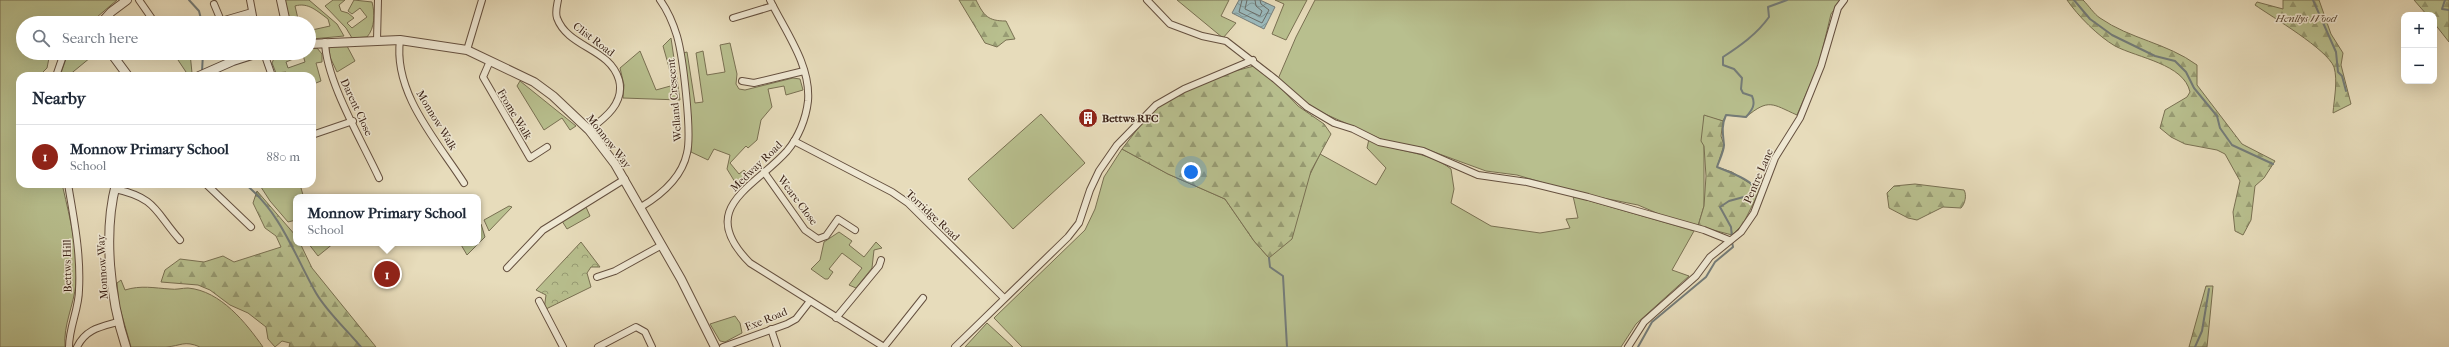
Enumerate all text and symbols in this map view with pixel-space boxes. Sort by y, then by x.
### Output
park label: Henllys Wood [2275,12,2338,25]
map controls [2401,12,2437,84]
button: + [2401,12,2437,48]
search box [16,16,316,60]
street label: Clist Road [570,20,618,60]
icon: search [30,27,52,49]
text: Search here [62,29,138,47]
button: − [2401,48,2437,84]
street label: Welland Crescent [664,58,685,143]
street label: Darent Close [338,77,376,138]
street label: Frome Walk [494,87,535,142]
text: Nearby [32,88,86,108]
street label: Monnow Walk [414,88,460,153]
building icon: Bettws RFC [1077,107,1099,129]
street label: Monnow Way [584,112,634,172]
place label: Bettws RFC [1102,112,1159,125]
street label: Medway Road [728,138,786,194]
text: Monnow Primary School [70,140,229,158]
street label: Pentre Lane [1741,146,1776,205]
text: 1 [43,149,47,164]
text: 880 m [266,149,300,164]
text: School [70,158,106,173]
your location [1181,162,1201,182]
street label: Weare Close [774,172,821,228]
street label: Torridge Road [903,187,963,244]
popup [293,194,481,246]
text: Monnow Primary School [308,204,466,222]
text: School [308,222,344,237]
street label: Monnow Way [94,233,111,300]
street label: Bettws Hill [61,239,74,293]
pin: 1 [374,259,400,289]
street label: Exe Road [743,305,790,334]

